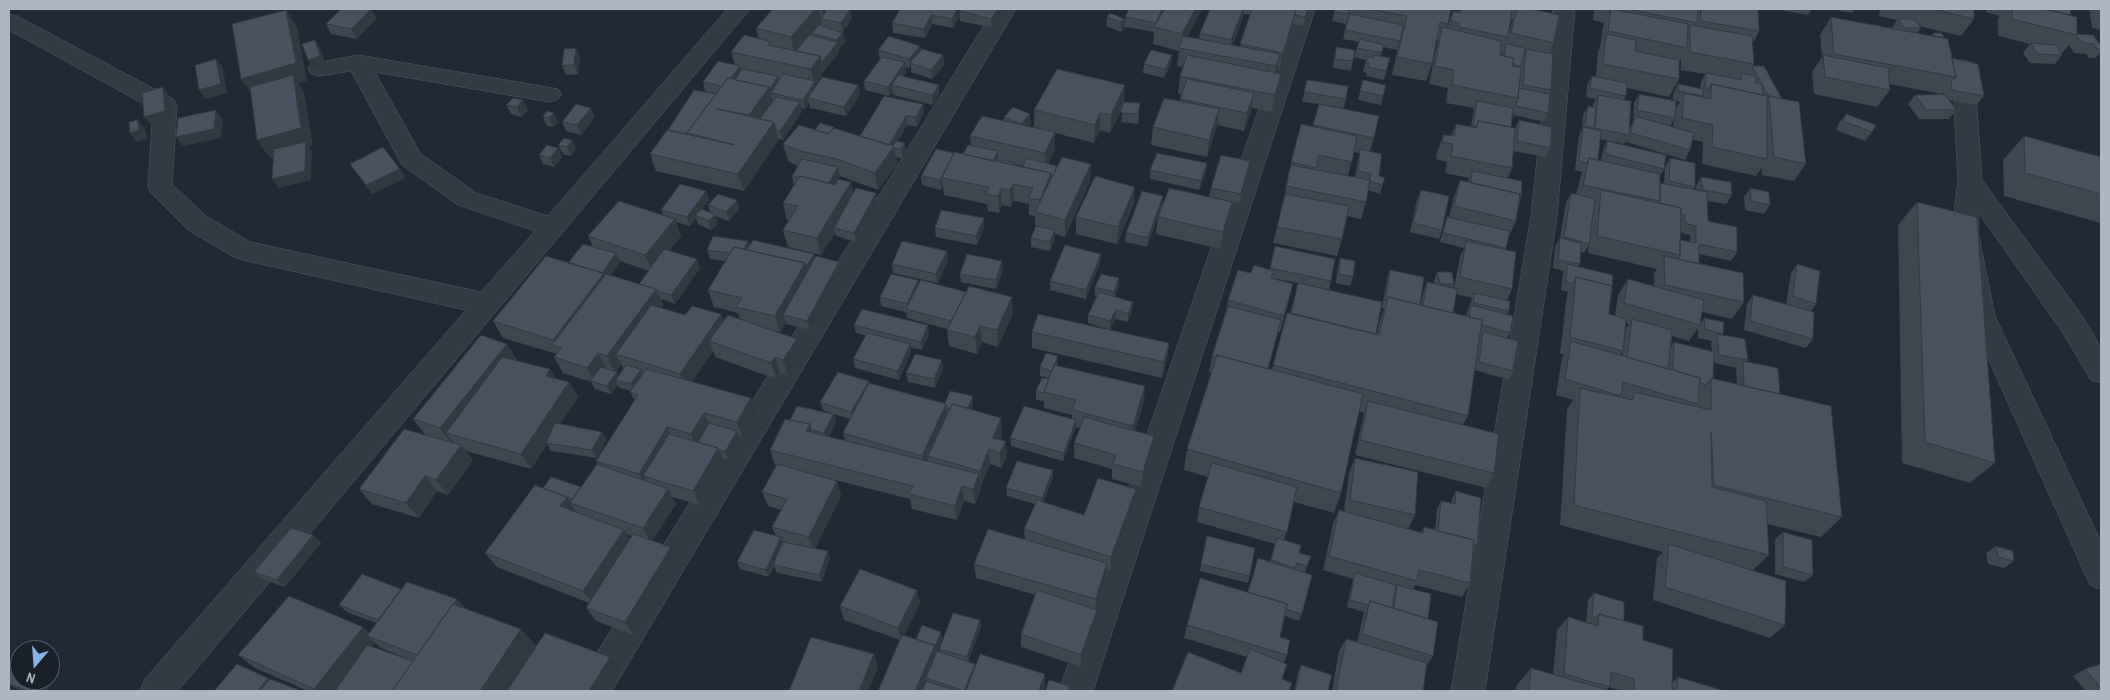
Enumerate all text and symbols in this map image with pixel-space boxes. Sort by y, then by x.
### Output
north arrow [10,640,60,690]
text: N [24,668,37,688]

